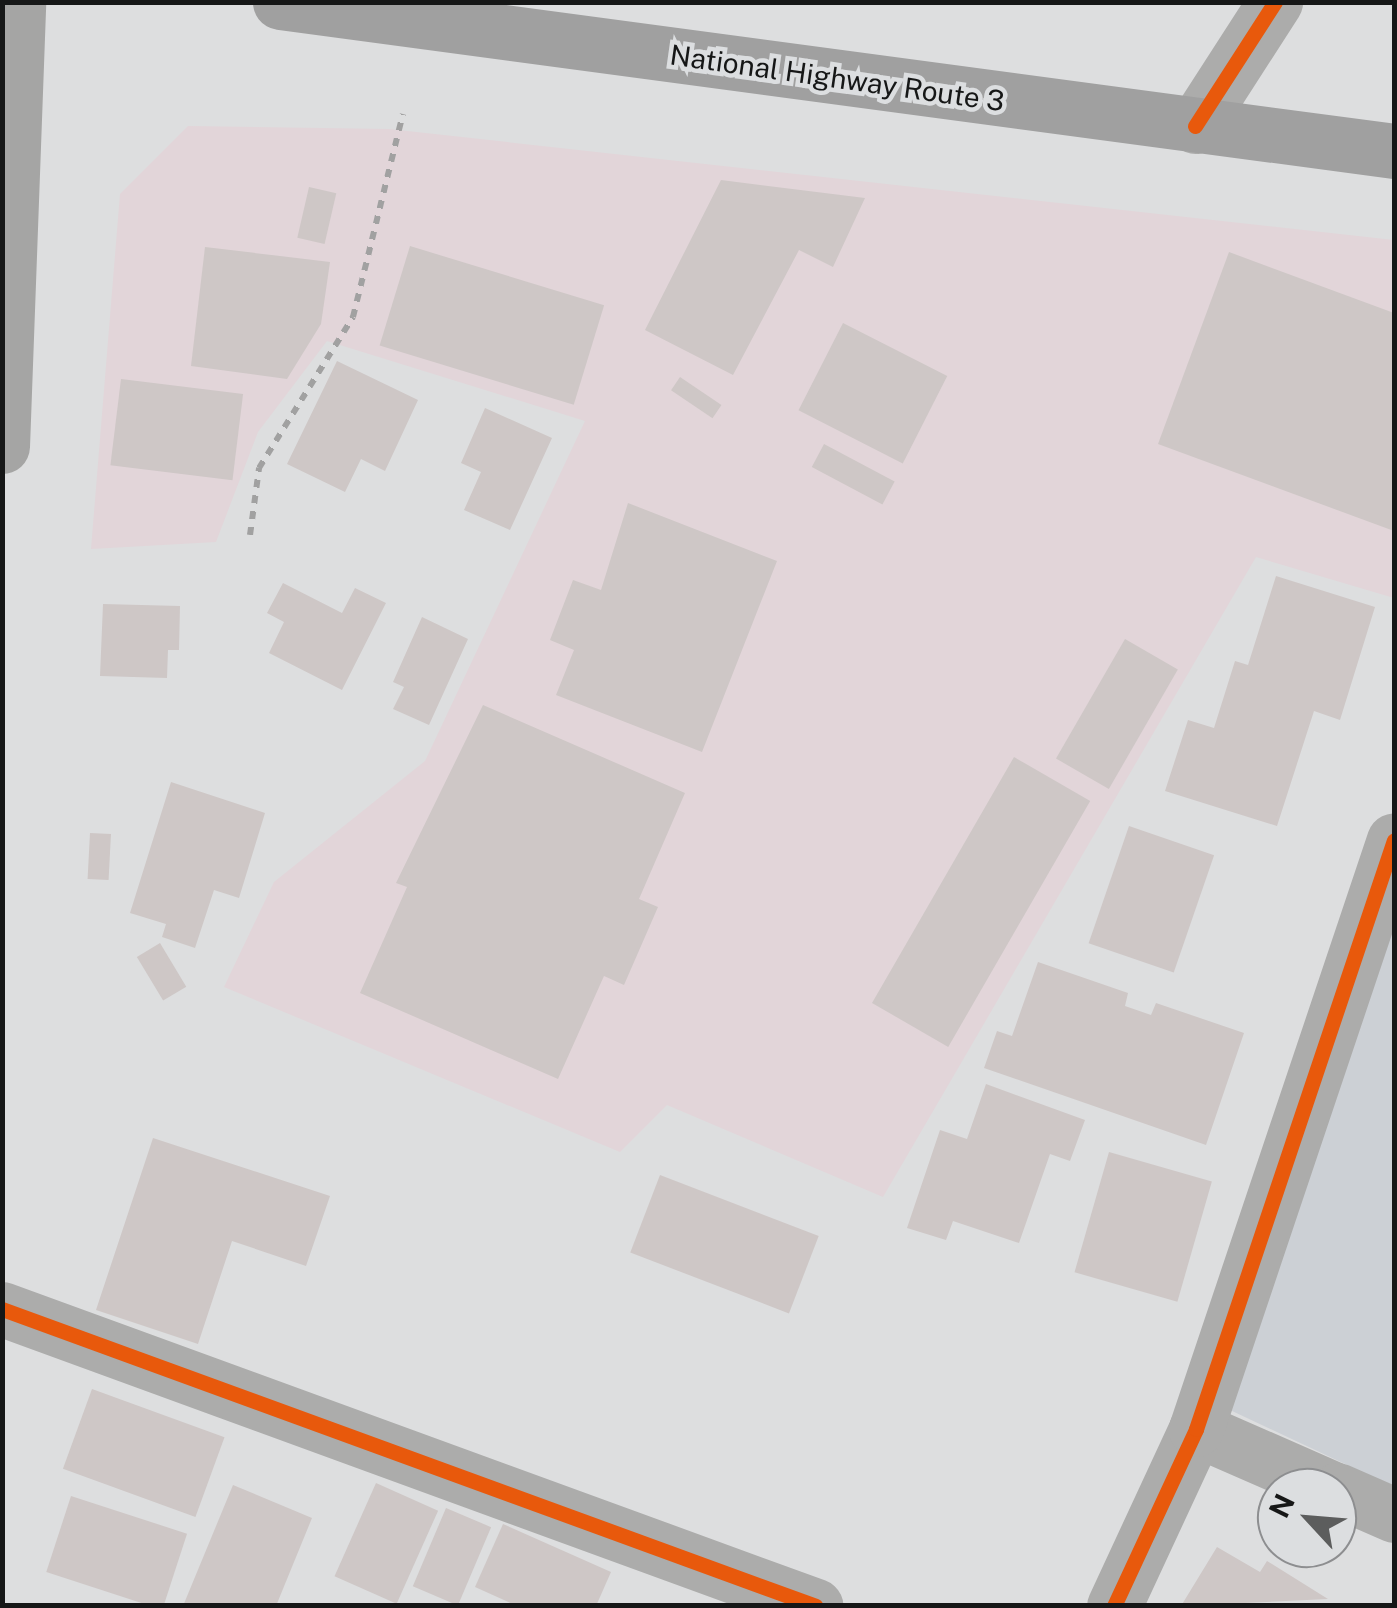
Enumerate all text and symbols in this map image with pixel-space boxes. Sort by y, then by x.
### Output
street label: National Highway Route 3 [668,38,1006,118]
north arrow [1257,1468,1357,1568]
text: N [1262,1488,1301,1523]

